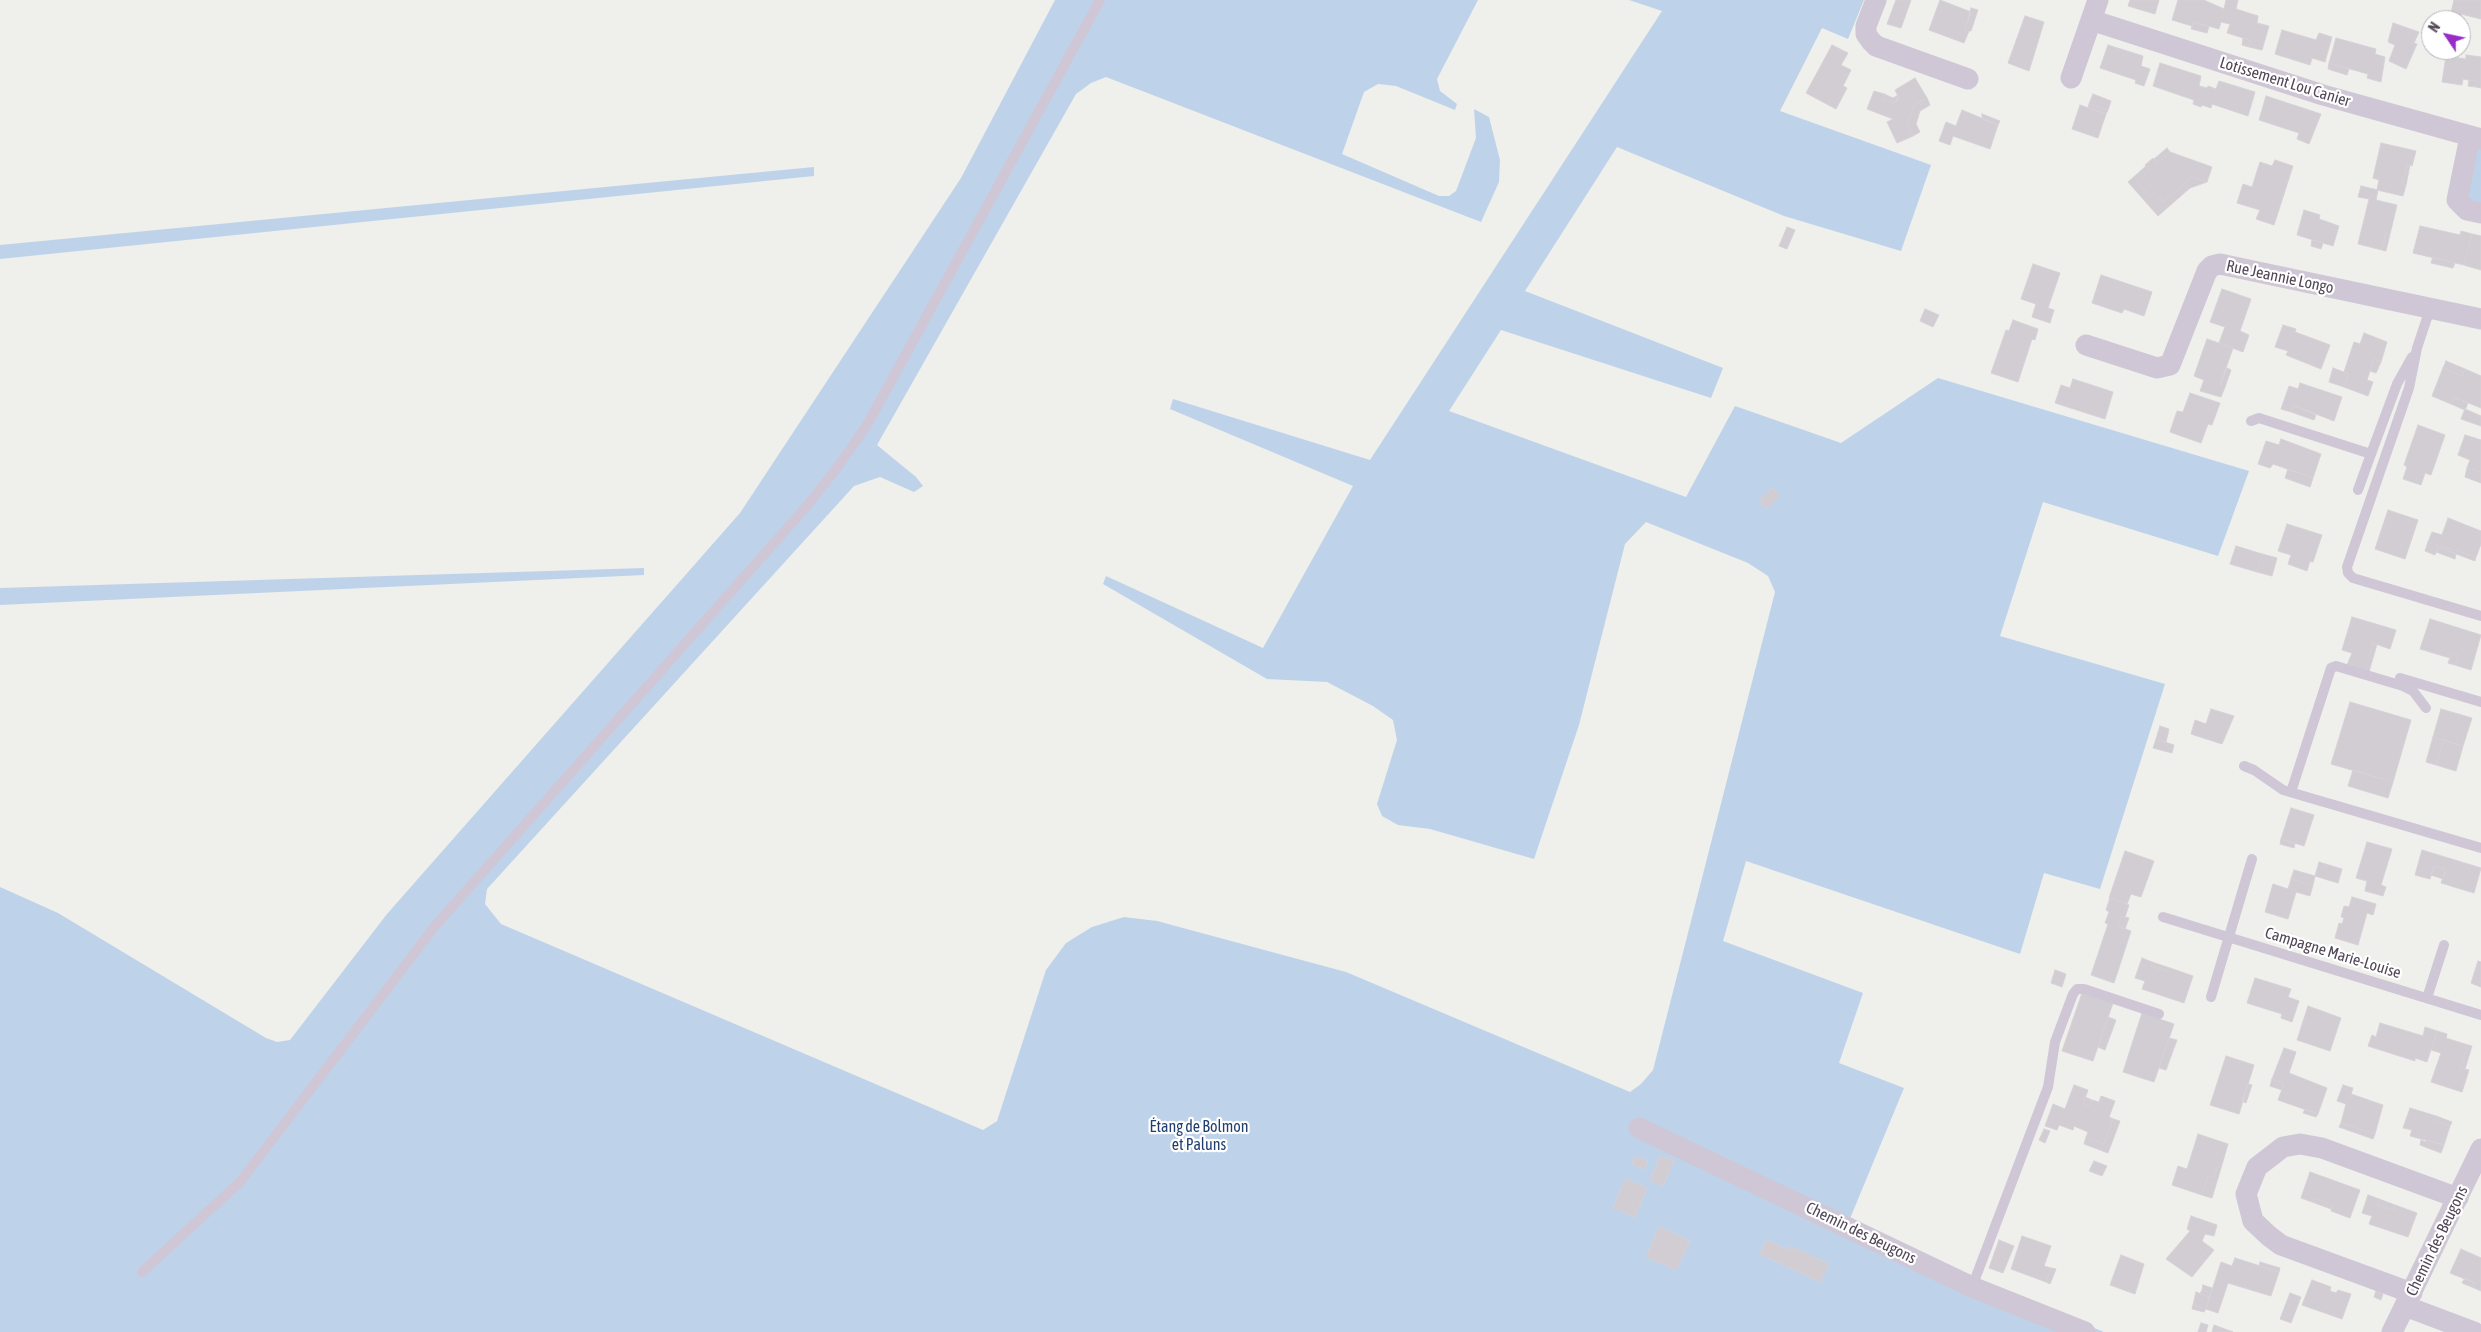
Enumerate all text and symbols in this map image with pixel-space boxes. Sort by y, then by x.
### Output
north arrow [2421,10,2471,60]
text: N [2425,19,2443,35]
street label: Lotissement Lou Canier [2217,53,2353,111]
street label: Rue Jeannie Longo [2225,256,2335,298]
street label: Campagne Marie-Louise [2263,923,2403,983]
park label: Étang de Bolmon et Paluns [1150,1117,1248,1155]
street label: Chemin des Beugons [2402,1183,2472,1299]
street label: Chemin des Beugons [1803,1198,1919,1268]

